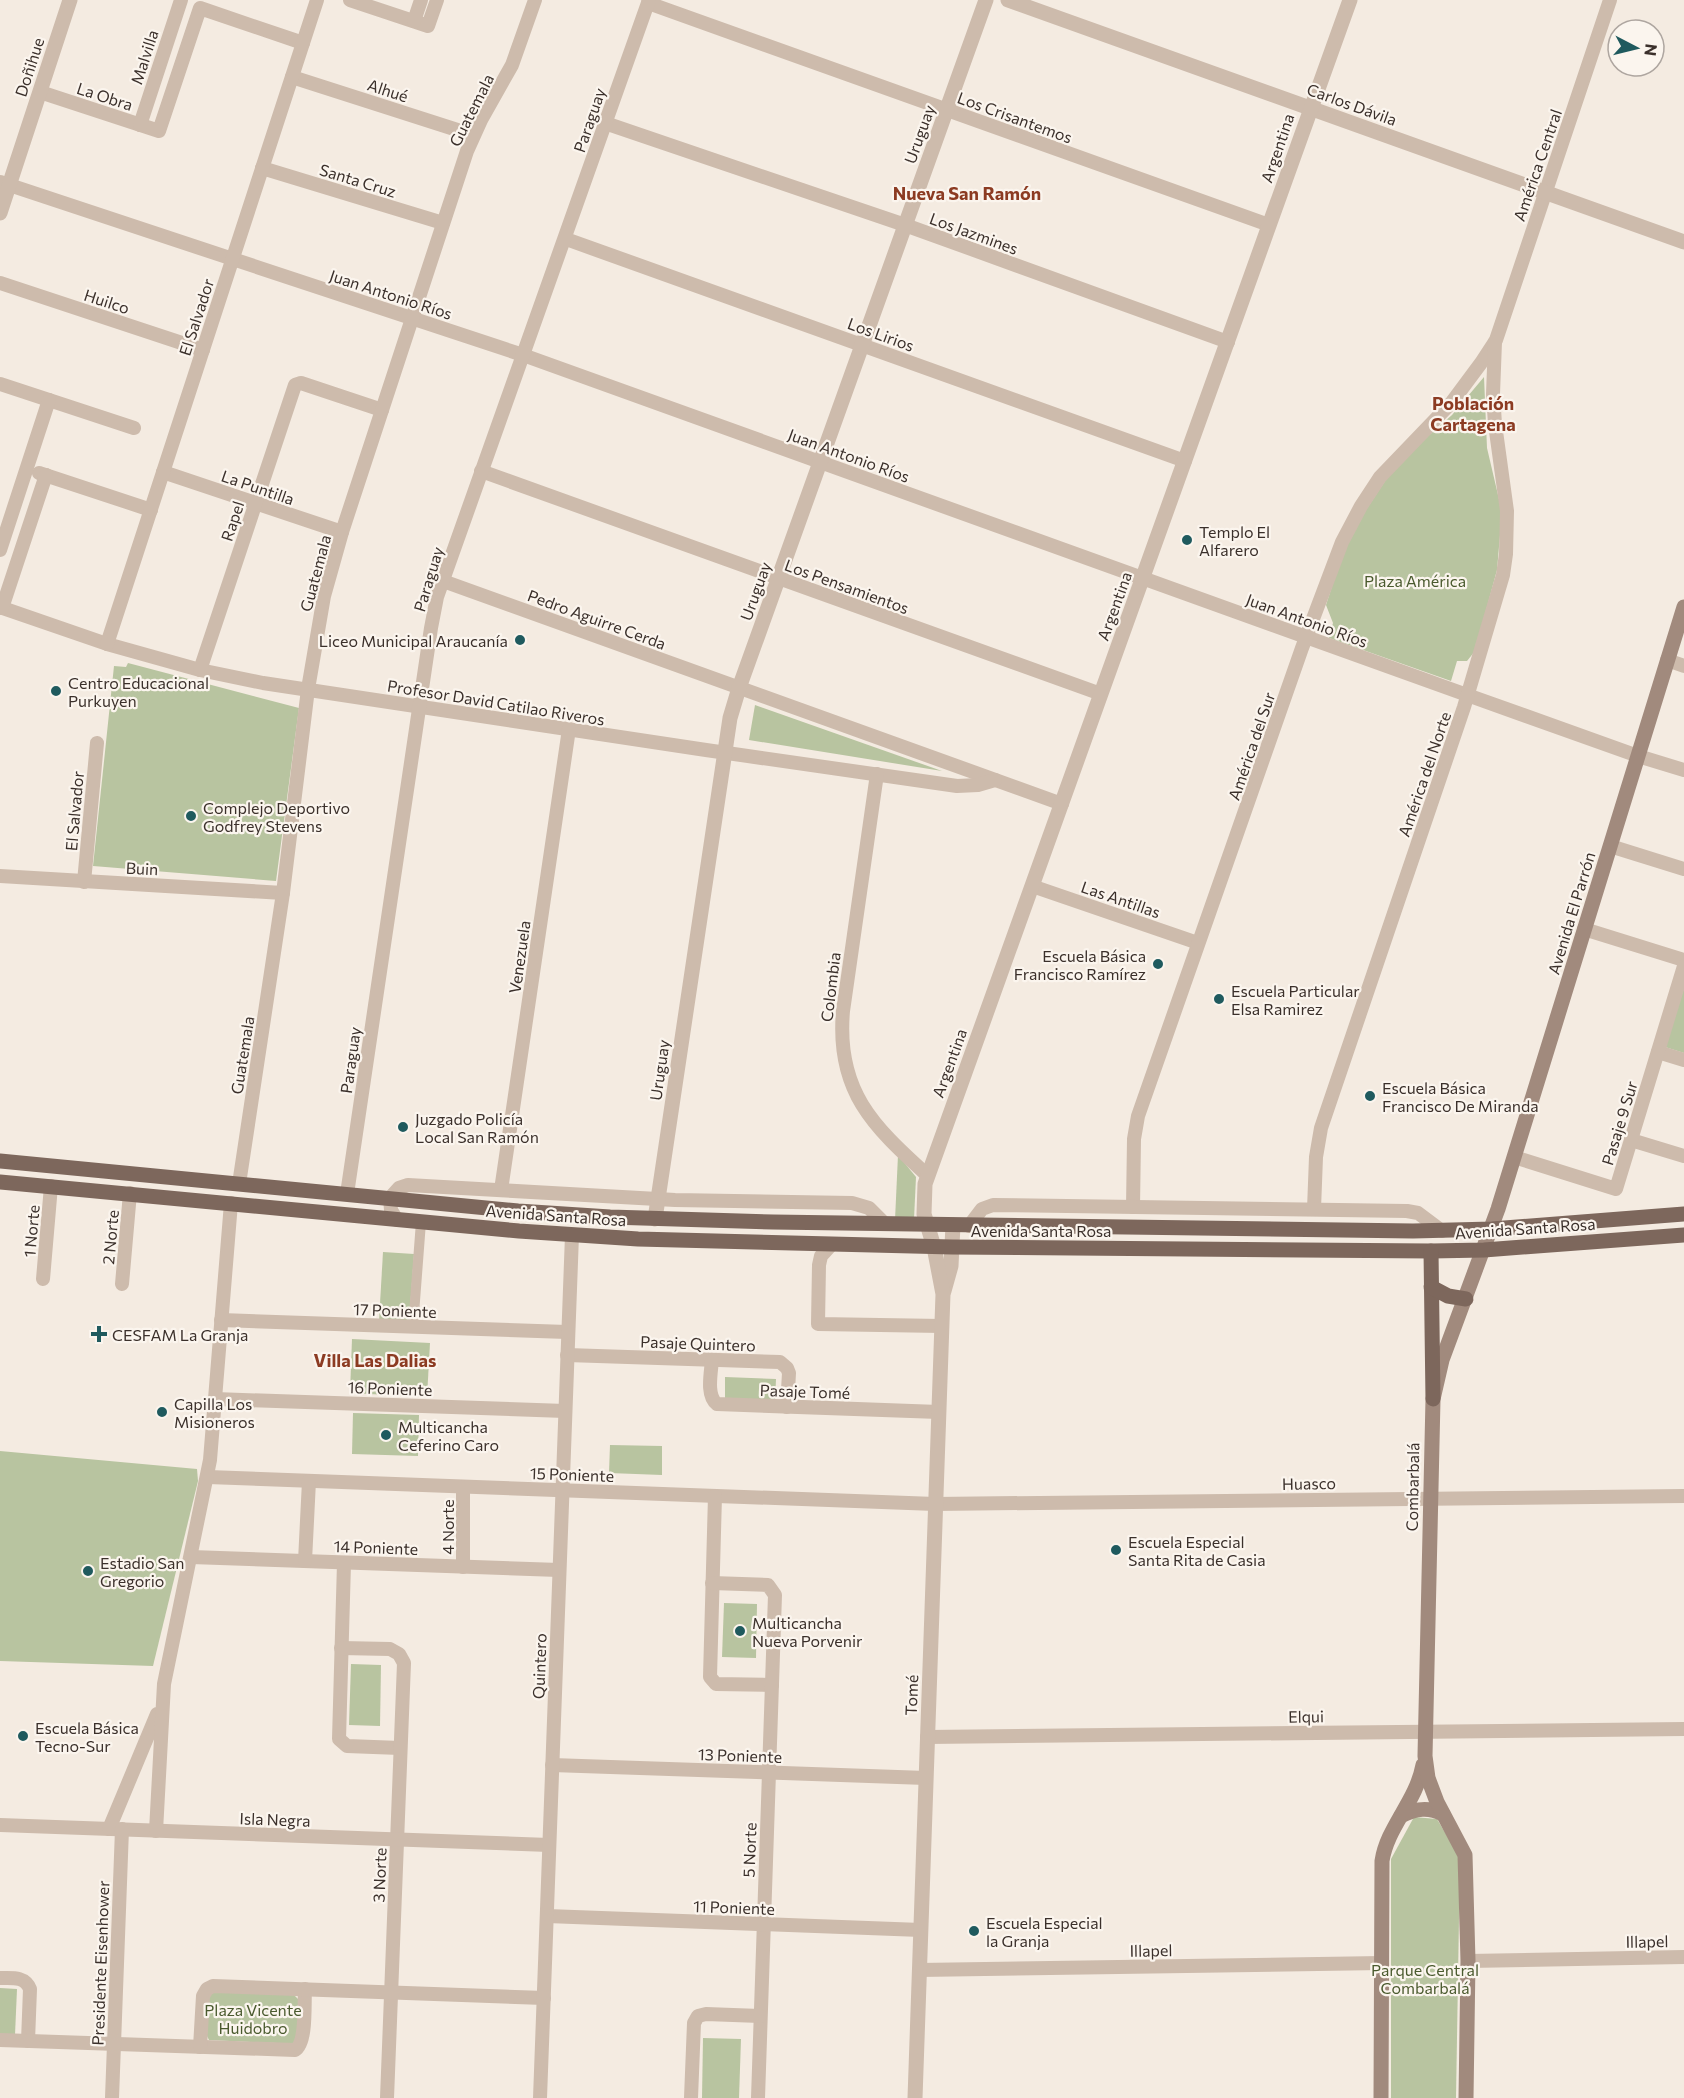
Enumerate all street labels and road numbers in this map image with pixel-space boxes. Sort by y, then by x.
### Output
street label: Malvilla [126,27,162,87]
street label: Doñihue [11,35,47,99]
street label: Guatemala [445,71,497,149]
street label: Alhué [365,75,411,105]
street label: La Obra [75,78,135,114]
street label: Carlos Dávila [1304,79,1400,129]
street label: Paraguay [569,85,609,155]
street label: Los Crisantemos [955,87,1075,147]
street label: Uruguay [900,102,938,166]
street label: América Central [1509,107,1565,223]
street label: Argentina [1256,111,1298,185]
street label: Santa Cruz [317,159,399,201]
street label: Los Jazmines [927,208,1021,258]
street label: Juan Antonio Ríos [327,265,455,323]
street label: El Salvador [175,275,218,358]
street label: Huilco [82,285,132,317]
street label: Los Lirios [845,313,917,355]
street label: Juan Antonio Ríos [786,424,912,486]
street label: La Puntilla [219,466,297,508]
street label: Rapel [217,499,247,543]
street label: Guatemala [296,533,334,613]
street label: Paraguay [409,544,447,614]
street label: Los Pensamientos [782,555,912,617]
street label: Uruguay [736,559,774,623]
street label: Argentina [1093,569,1135,643]
street label: Pedro Aguirre Cerda [525,585,669,653]
street label: Juan Antonio Ríos [1244,589,1370,651]
street label: Profesor David Catilao Riveros [386,675,606,729]
street label: América del Sur [1224,689,1279,802]
street label: América del Norte [1394,709,1454,839]
street label: El Salvador [61,770,87,852]
street label: Avenida El Parrón [1543,849,1599,977]
street label: Buin [125,858,159,878]
street label: Las Antillas [1079,877,1163,921]
street label: Venezuela [504,919,534,995]
street label: Colombia [816,951,844,1023]
street label: Guatemala [226,1015,258,1095]
street label: Paraguay [336,1025,364,1095]
street label: Argentina [928,1026,970,1100]
street label: Uruguay [645,1038,673,1102]
street label: Pasaje 9 Sur [1597,1078,1641,1167]
street label: Avenida Santa Rosa [485,1201,627,1229]
street label: 1 Norte [19,1204,43,1258]
street label: 2 Norte [98,1209,122,1265]
street label: Avenida Santa Rosa [1454,1214,1596,1242]
street label: Avenida Santa Rosa [971,1221,1111,1240]
street label: 17 Poniente [353,1299,437,1321]
street label: Pasaje Quintero [640,1331,756,1355]
street label: 16 Poniente [347,1377,433,1399]
street label: Pasaje Tomé [759,1380,851,1402]
street label: Combarbalá [1402,1442,1422,1532]
street label: 15 Poniente [530,1463,614,1485]
street label: Huasco [1282,1473,1336,1493]
street label: 4 Norte [438,1499,457,1555]
street label: 14 Poniente [333,1536,419,1558]
street label: Quintero [528,1633,550,1699]
street label: Tomé [901,1674,921,1716]
street label: Elqui [1288,1706,1324,1726]
street label: 13 Poniente [698,1744,782,1766]
street label: Isla Negra [239,1808,311,1830]
street label: 5 Norte [739,1822,759,1878]
street label: 3 Norte [369,1847,389,1903]
street label: Presidente Eisenhower [88,1880,112,2046]
street label: 11 Poniente [693,1896,775,1918]
street label: Illapel [1625,1931,1669,1951]
street label: Illapel [1129,1940,1173,1960]

